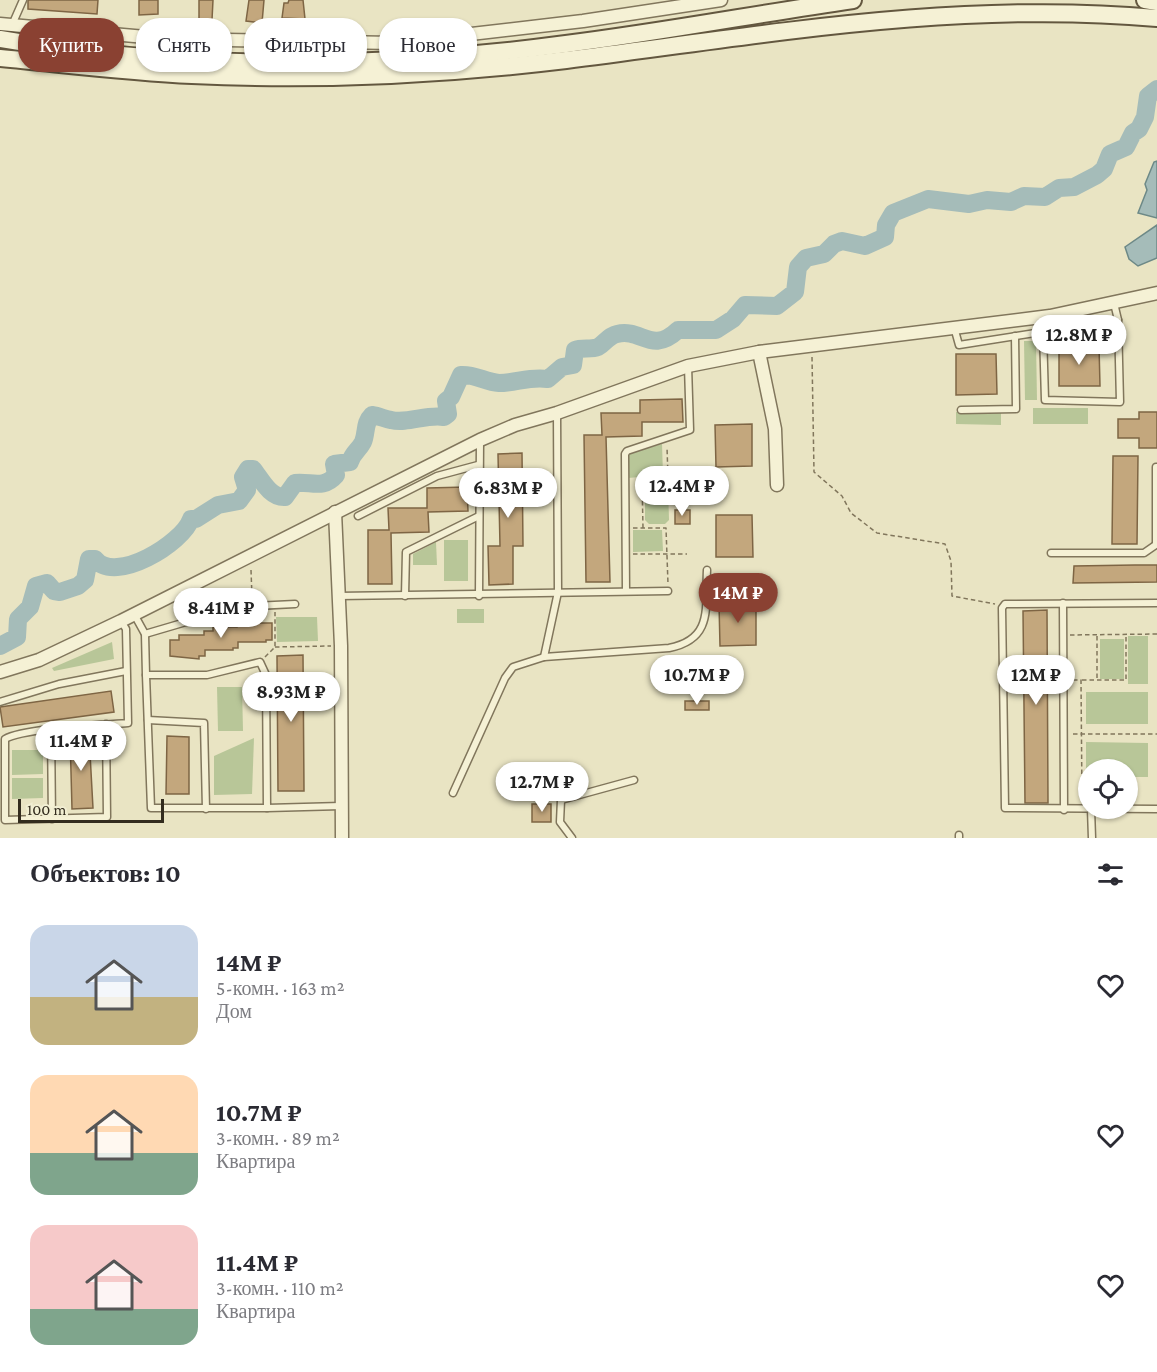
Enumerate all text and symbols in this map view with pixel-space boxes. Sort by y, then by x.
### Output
chip: Купить [18,18,124,72]
chip: Снять [136,18,232,72]
chip: Фильтры [244,18,367,72]
chip: Новое [379,18,477,72]
pin: 12.8M ₽ [1024,315,1134,366]
text: 12.8M ₽ [1045,323,1113,345]
pin: 12.4M ₽ [627,466,737,517]
pin: 6.83M ₽ [453,468,563,519]
text: 12.4M ₽ [649,474,715,496]
text: 6.83M ₽ [473,476,543,498]
pin: 14M ₽ [696,573,780,624]
text: 14M ₽ [713,581,763,603]
pin: 8.41M ₽ [166,588,276,639]
text: 8.41M ₽ [187,596,255,618]
pin: 10.7M ₽ [642,655,752,706]
pin: 12M ₽ [994,655,1078,706]
text: 10.7M ₽ [664,663,730,685]
text: 12M ₽ [1011,663,1061,685]
pin: 8.93M ₽ [236,672,346,723]
text: 8.93M ₽ [256,680,326,702]
pin: 11.4M ₽ [26,721,136,772]
text: 11.4M ₽ [49,729,113,751]
map controls [1078,759,1138,819]
button: locate [1078,759,1138,819]
pin: 12.7M ₽ [487,762,597,813]
text: 12.7M ₽ [510,770,574,792]
scale bar [18,796,164,824]
text: 100 m [27,801,66,818]
icon: filters [1094,858,1127,891]
text: Объектов: 10 [30,859,181,888]
text: 14M ₽ [216,948,282,977]
icon: home [78,949,150,1021]
icon: heart [1094,969,1127,1002]
text: 5-комн. · 163 m² [216,977,345,999]
text: Дом [216,1000,252,1022]
text: 10.7M ₽ [216,1098,302,1127]
icon: home [78,1099,150,1171]
icon: heart [1094,1119,1127,1152]
text: 3-комн. · 89 m² [216,1127,340,1149]
text: Квартира [216,1150,295,1172]
text: 11.4M ₽ [216,1248,298,1277]
icon: home [78,1249,150,1321]
icon: heart [1094,1269,1127,1302]
text: 3-комн. · 110 m² [216,1277,344,1299]
text: Квартира [216,1300,295,1322]

